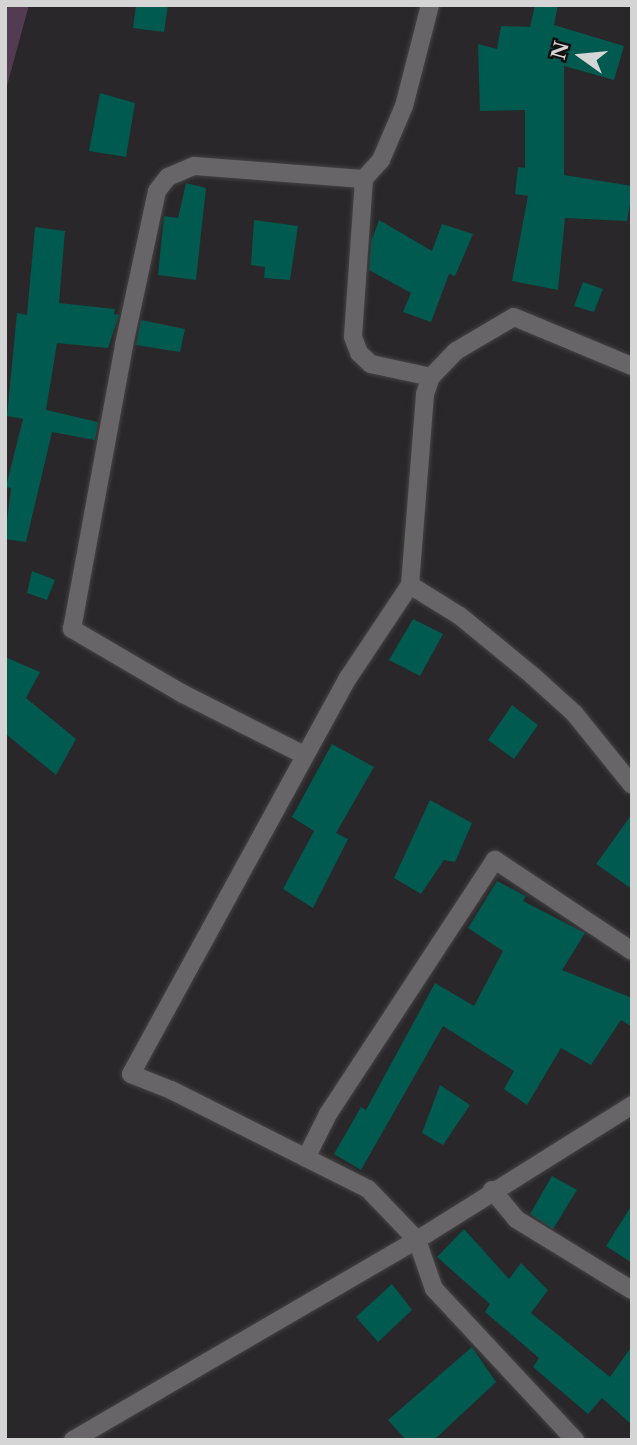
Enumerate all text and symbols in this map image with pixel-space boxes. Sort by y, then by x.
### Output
north arrow [546,21,616,91]
text: N [547,39,574,62]

